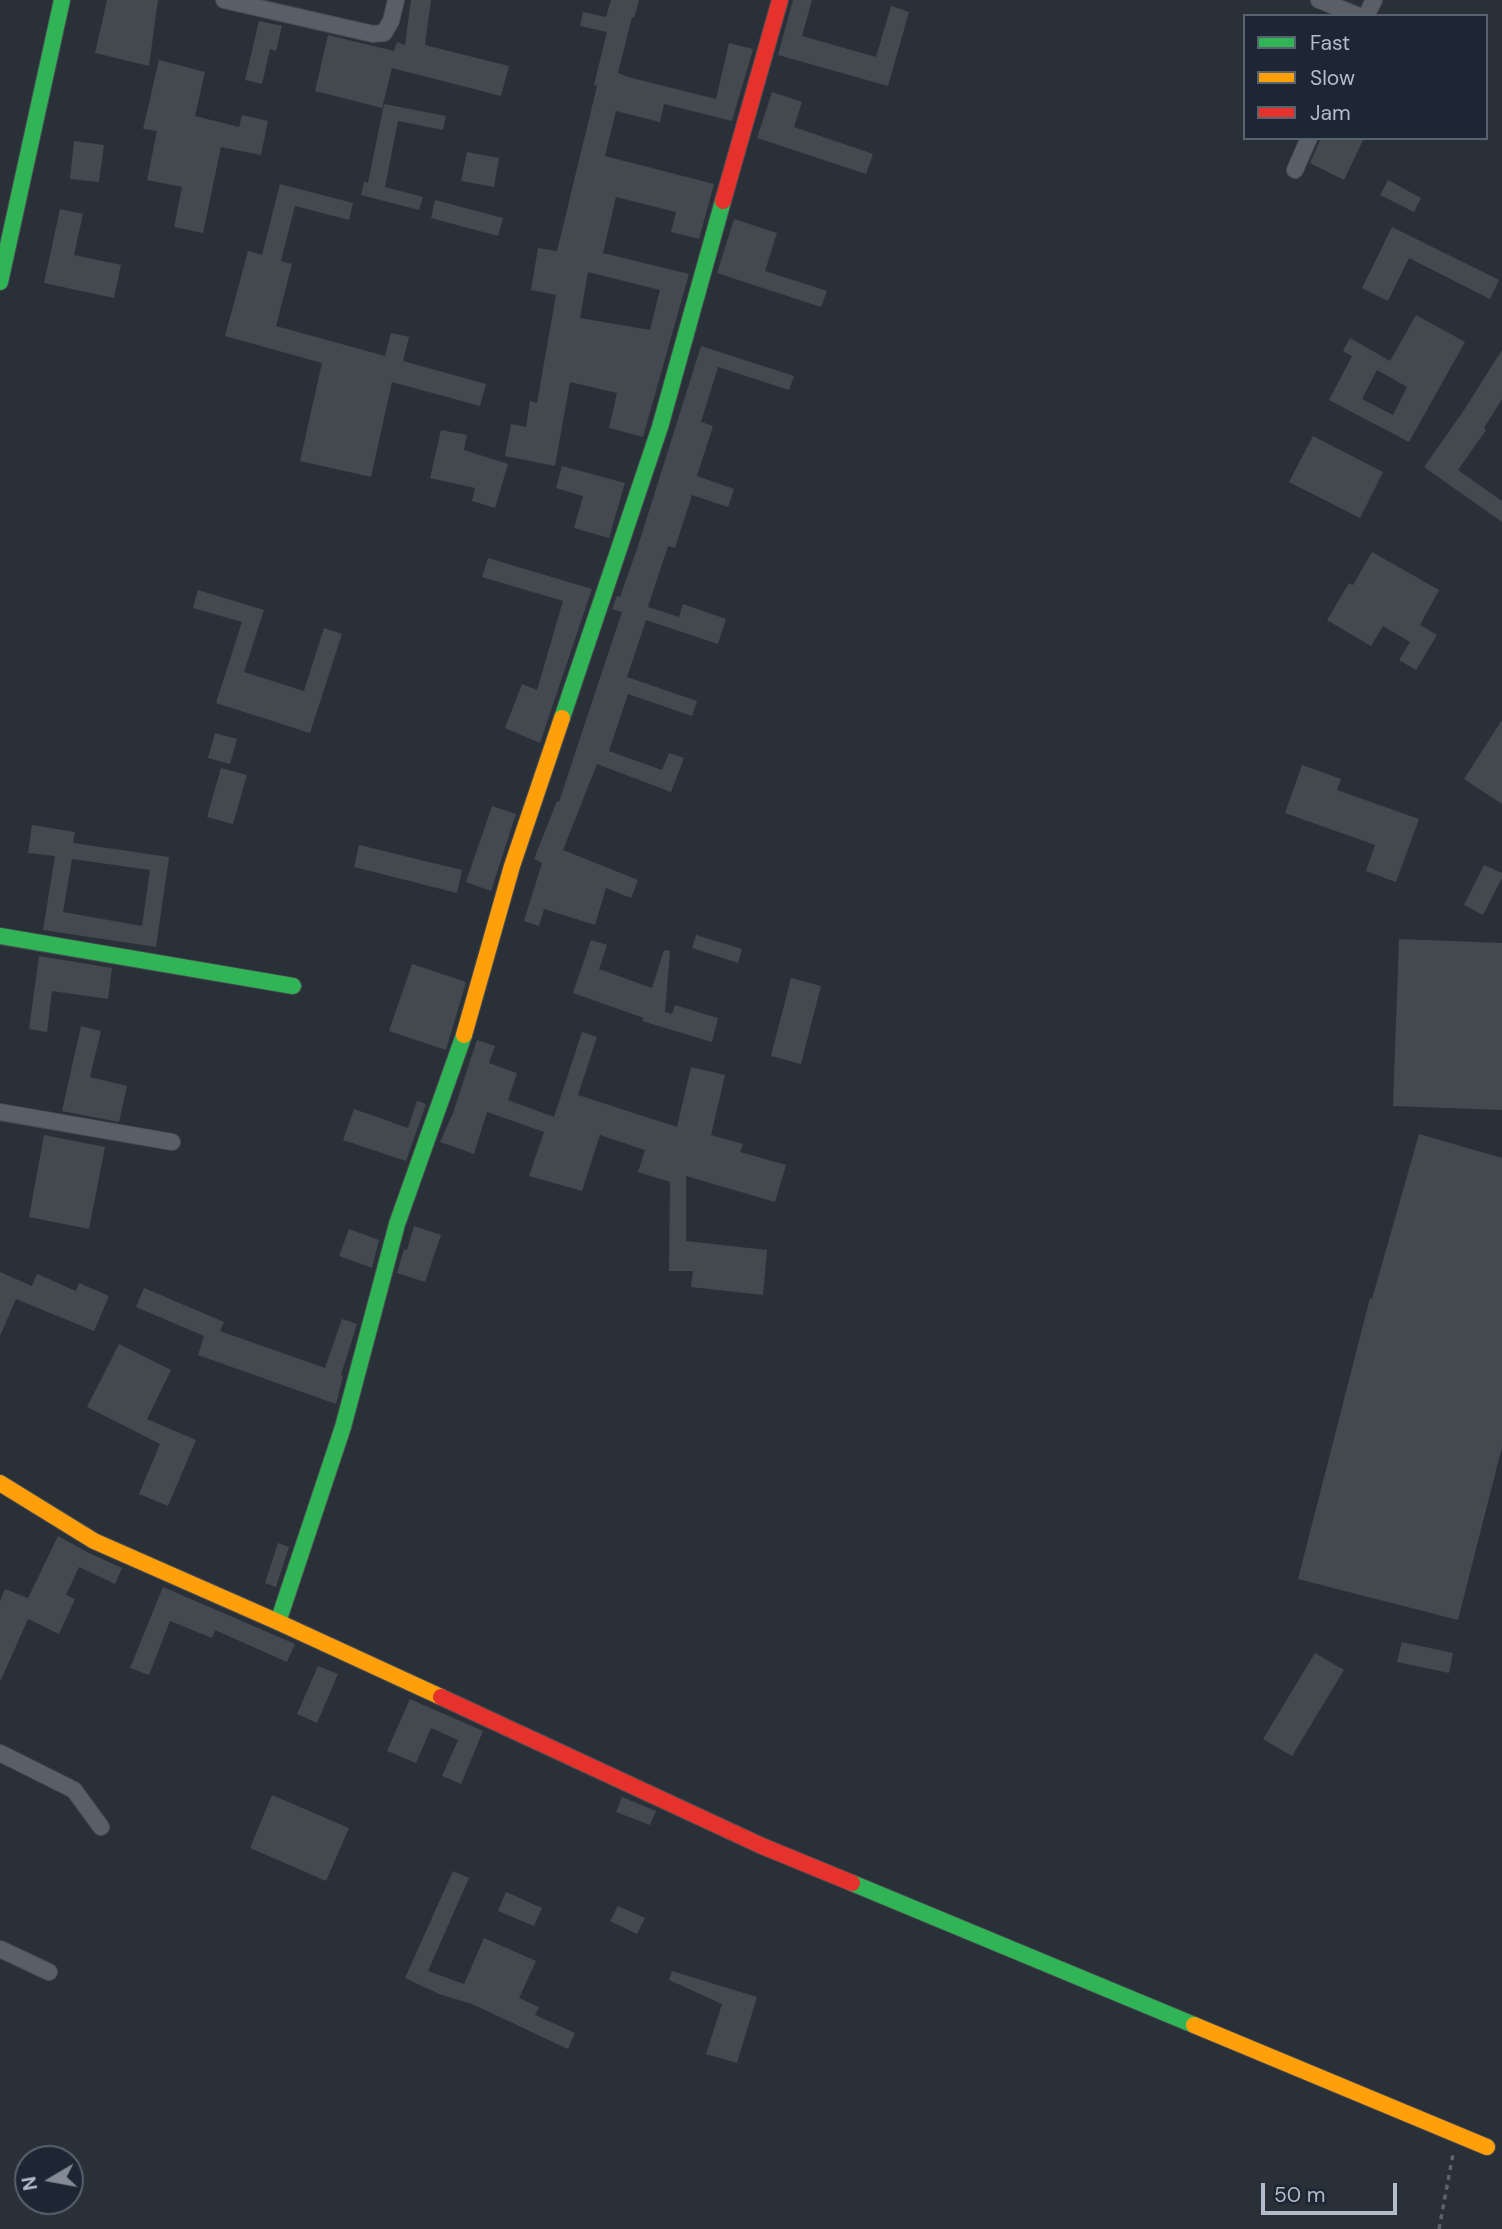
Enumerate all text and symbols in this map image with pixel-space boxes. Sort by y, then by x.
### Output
legend [1243,14,1488,140]
text: Fast [1310,29,1350,57]
text: Slow [1310,64,1355,92]
text: Jam [1310,99,1351,127]
north arrow [14,2145,84,2215]
scale bar [1264,2170,1400,2214]
text: N [16,2174,43,2192]
text: 50 m [1274,2181,1325,2209]

